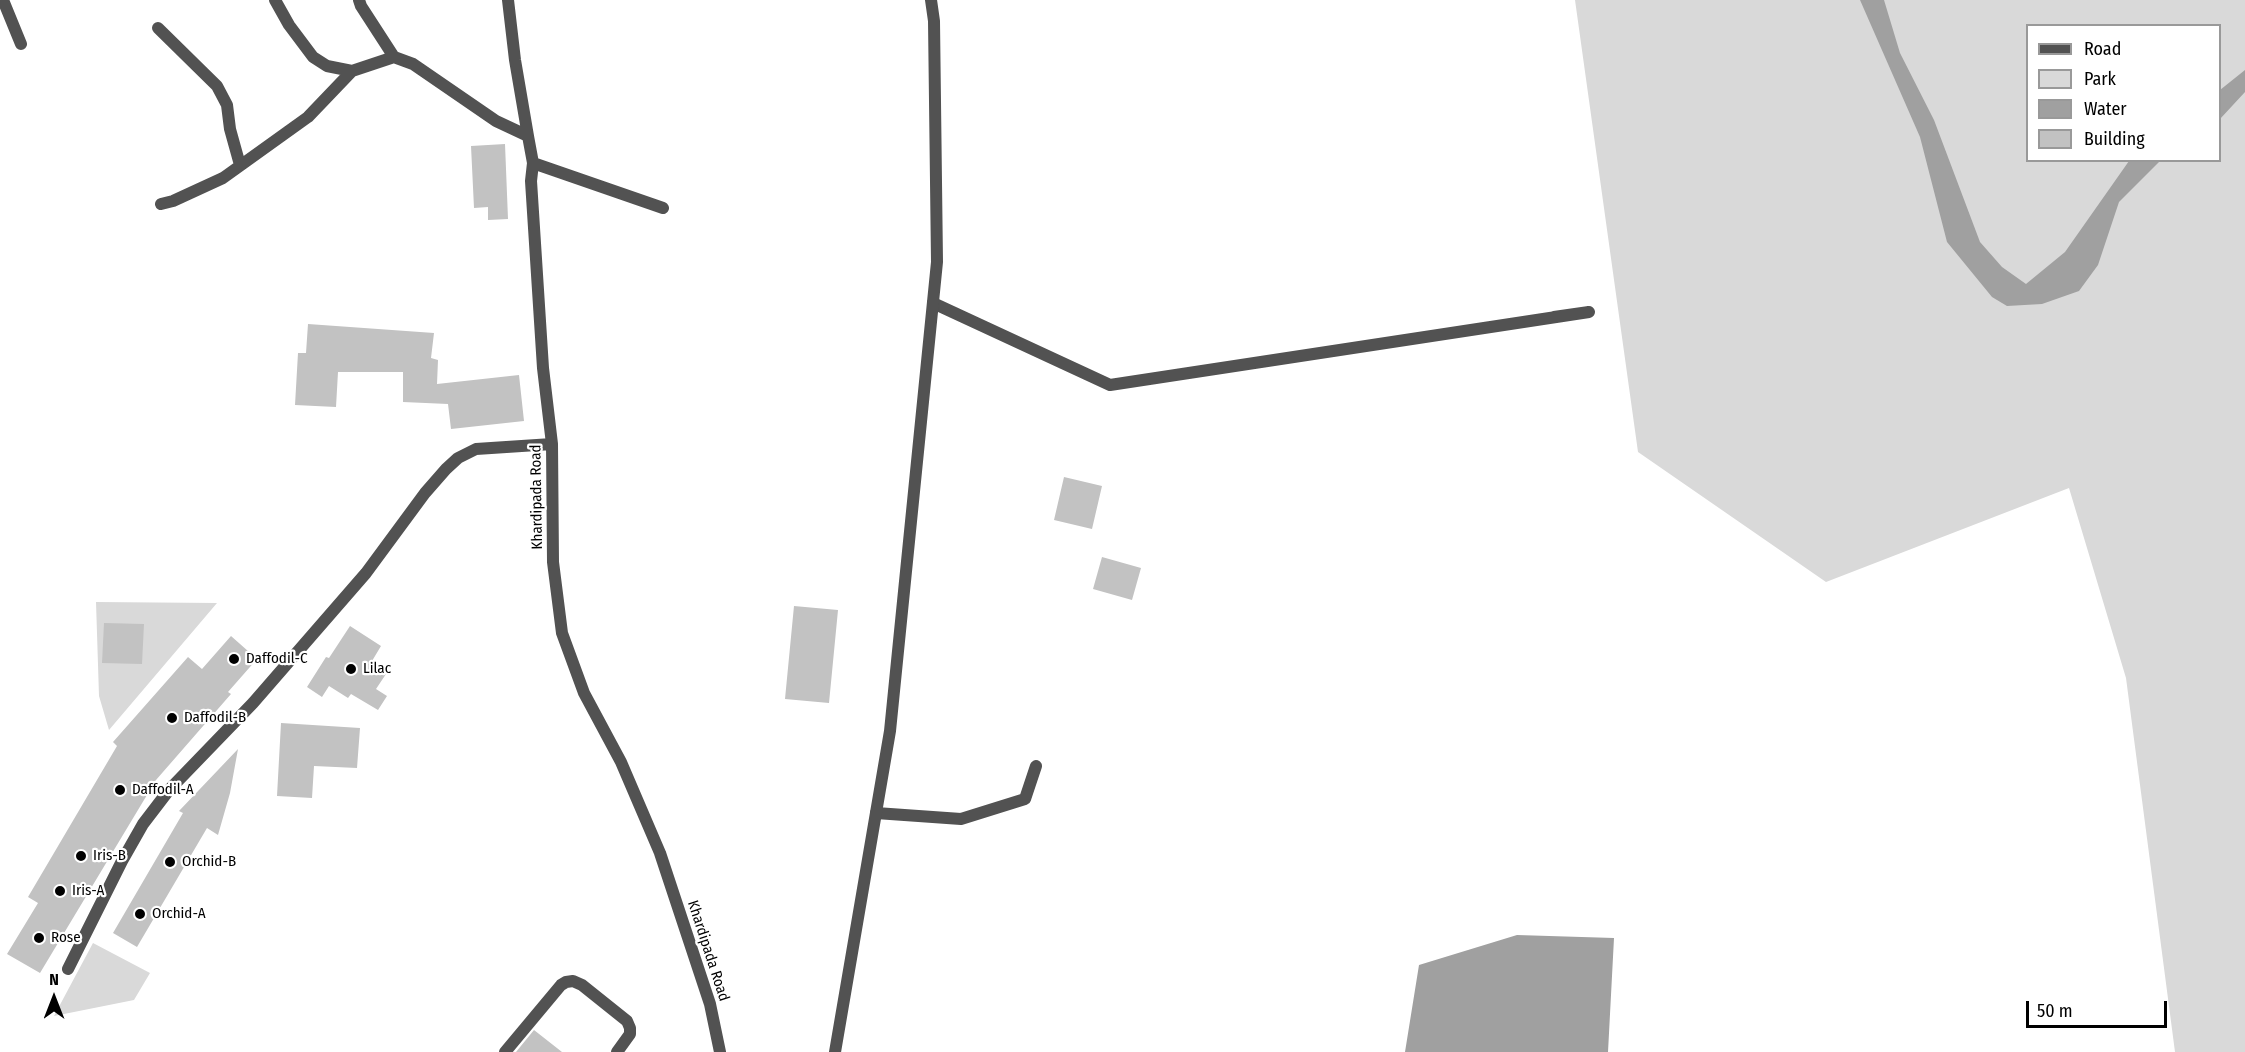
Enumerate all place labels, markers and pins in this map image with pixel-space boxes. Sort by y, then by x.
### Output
place label: Daffodil-C [246,650,308,668]
marker: Daffodil-C [227,652,241,666]
place label: Lilac [363,660,391,678]
marker: Lilac [344,662,358,676]
place label: Daffodil-B [184,709,246,727]
marker: Daffodil-B [165,711,179,725]
place label: Daffodil-A [132,781,194,799]
marker: Daffodil-A [113,783,127,797]
place label: Iris-B [93,847,126,865]
marker: Iris-B [74,849,88,863]
place label: Orchid-B [182,853,236,871]
marker: Orchid-B [163,855,177,869]
place label: Iris-A [72,882,104,900]
marker: Iris-A [53,884,67,898]
place label: Orchid-A [152,905,206,923]
marker: Orchid-A [133,907,147,921]
place label: Rose [51,929,81,947]
marker: Rose [32,931,46,945]

